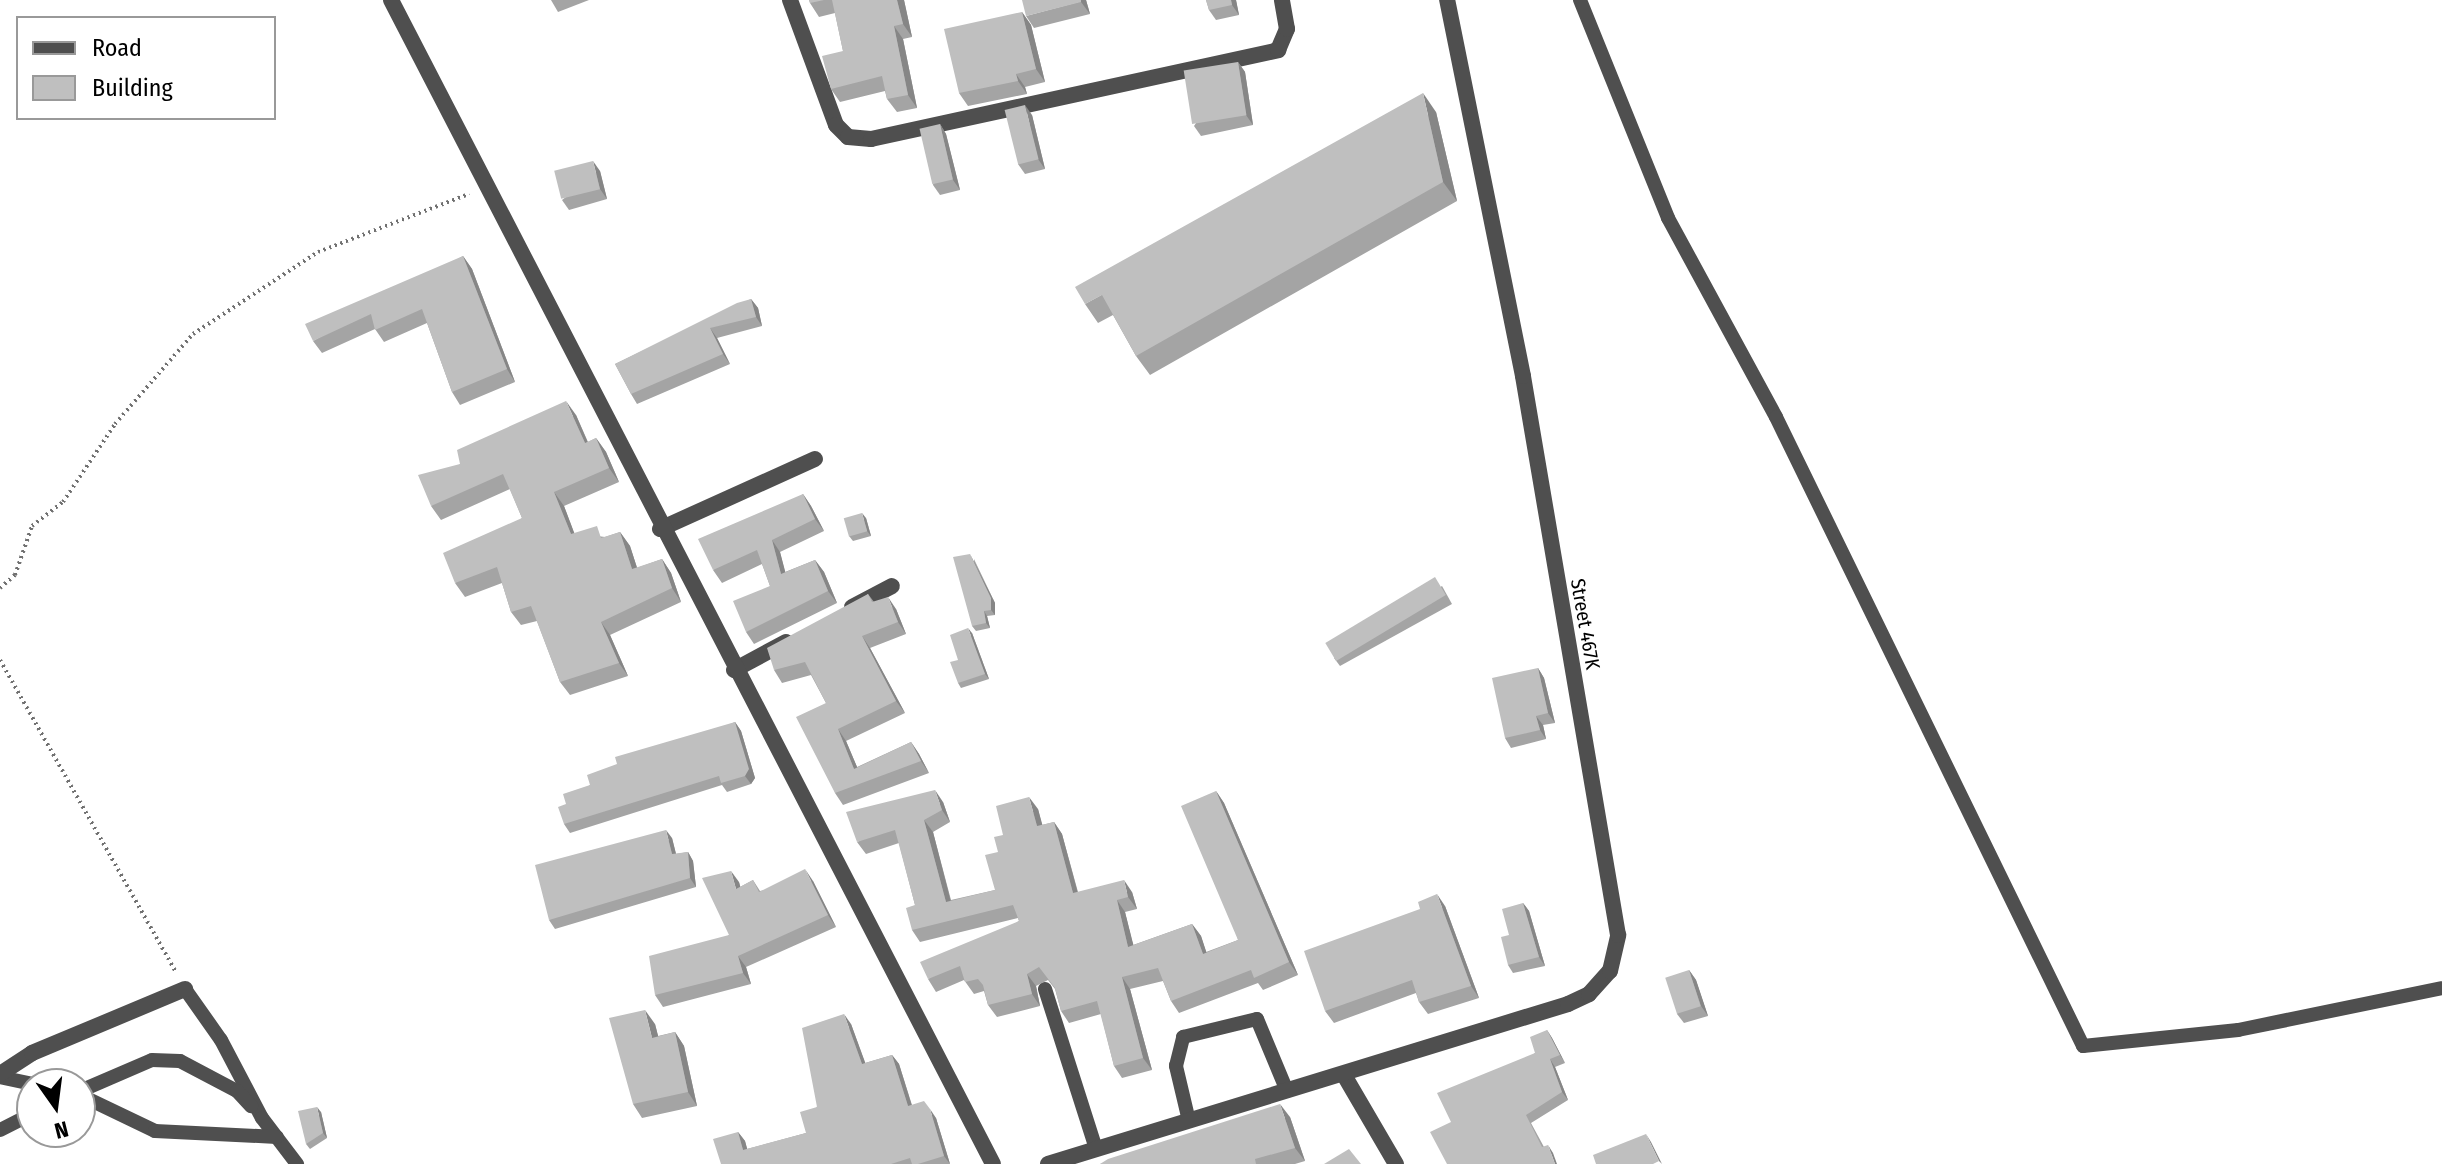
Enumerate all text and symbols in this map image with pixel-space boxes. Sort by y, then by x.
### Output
legend [16,16,276,120]
text: Road [92,34,142,62]
text: Building [92,74,173,102]
street label: Street 467K [1565,577,1605,671]
north arrow [16,1068,96,1148]
text: N [52,1115,71,1145]

